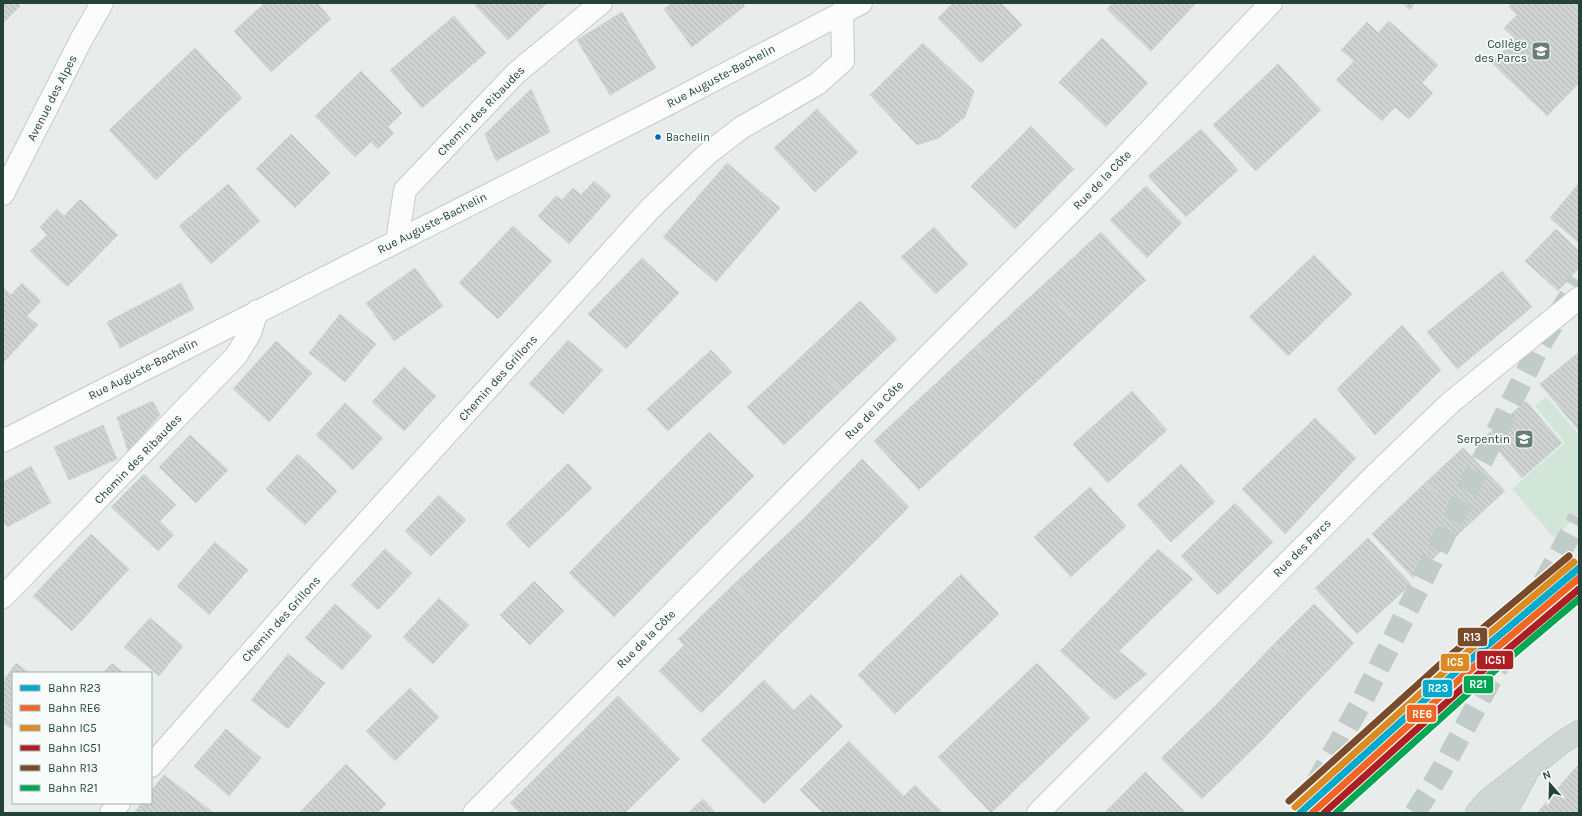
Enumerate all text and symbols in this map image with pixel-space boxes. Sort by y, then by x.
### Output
place label: Collège des Parcs [1474,37,1527,65]
school or university icon: Collège des Parcs [1530,40,1552,62]
street label: Rue Auguste-Bachelin [664,41,778,111]
street label: Avenue des Alpes [24,53,80,143]
street label: Chemin des Ribaudes [434,63,528,159]
place label: Bachelin [666,131,710,144]
marker: Bachelin [653,132,663,142]
street label: Rue de la Côte [1070,147,1134,213]
street label: Rue Auguste-Bachelin [375,189,489,257]
street label: Chemin des Grillons [456,332,540,424]
street label: Rue Auguste-Bachelin [86,335,200,403]
street label: Rue de la Côte [842,378,906,442]
street label: Chemin des Ribaudes [91,411,185,507]
school or university icon: Serpentin [1513,428,1535,450]
place label: Serpentin [1456,432,1510,446]
street label: Rue des Parcs [1270,516,1334,580]
street label: Chemin des Grillons [239,573,323,665]
street label: Rue de la Côte [614,607,678,671]
line badge: R13 [1457,627,1488,647]
text: R13 [1463,631,1481,644]
line badge: IC51 [1476,650,1514,670]
line badge: IC5 [1440,653,1470,672]
text: IC51 [1485,654,1505,667]
text: IC5 [1447,656,1463,669]
legend [12,672,152,804]
line badge: R21 [1463,675,1494,694]
text: R21 [1469,678,1487,691]
line badge: R23 [1422,679,1453,698]
text: Bahn R23 [48,681,101,695]
text: R23 [1428,682,1448,695]
text: Bahn RE6 [48,701,100,715]
line badge: RE6 [1406,704,1437,723]
text: RE6 [1412,708,1432,721]
text: Bahn IC5 [48,721,97,735]
text: Bahn IC51 [48,741,101,755]
text: Bahn R13 [48,761,98,775]
north arrow [1530,764,1570,804]
text: N [1541,768,1553,783]
text: Bahn R21 [48,781,98,795]

